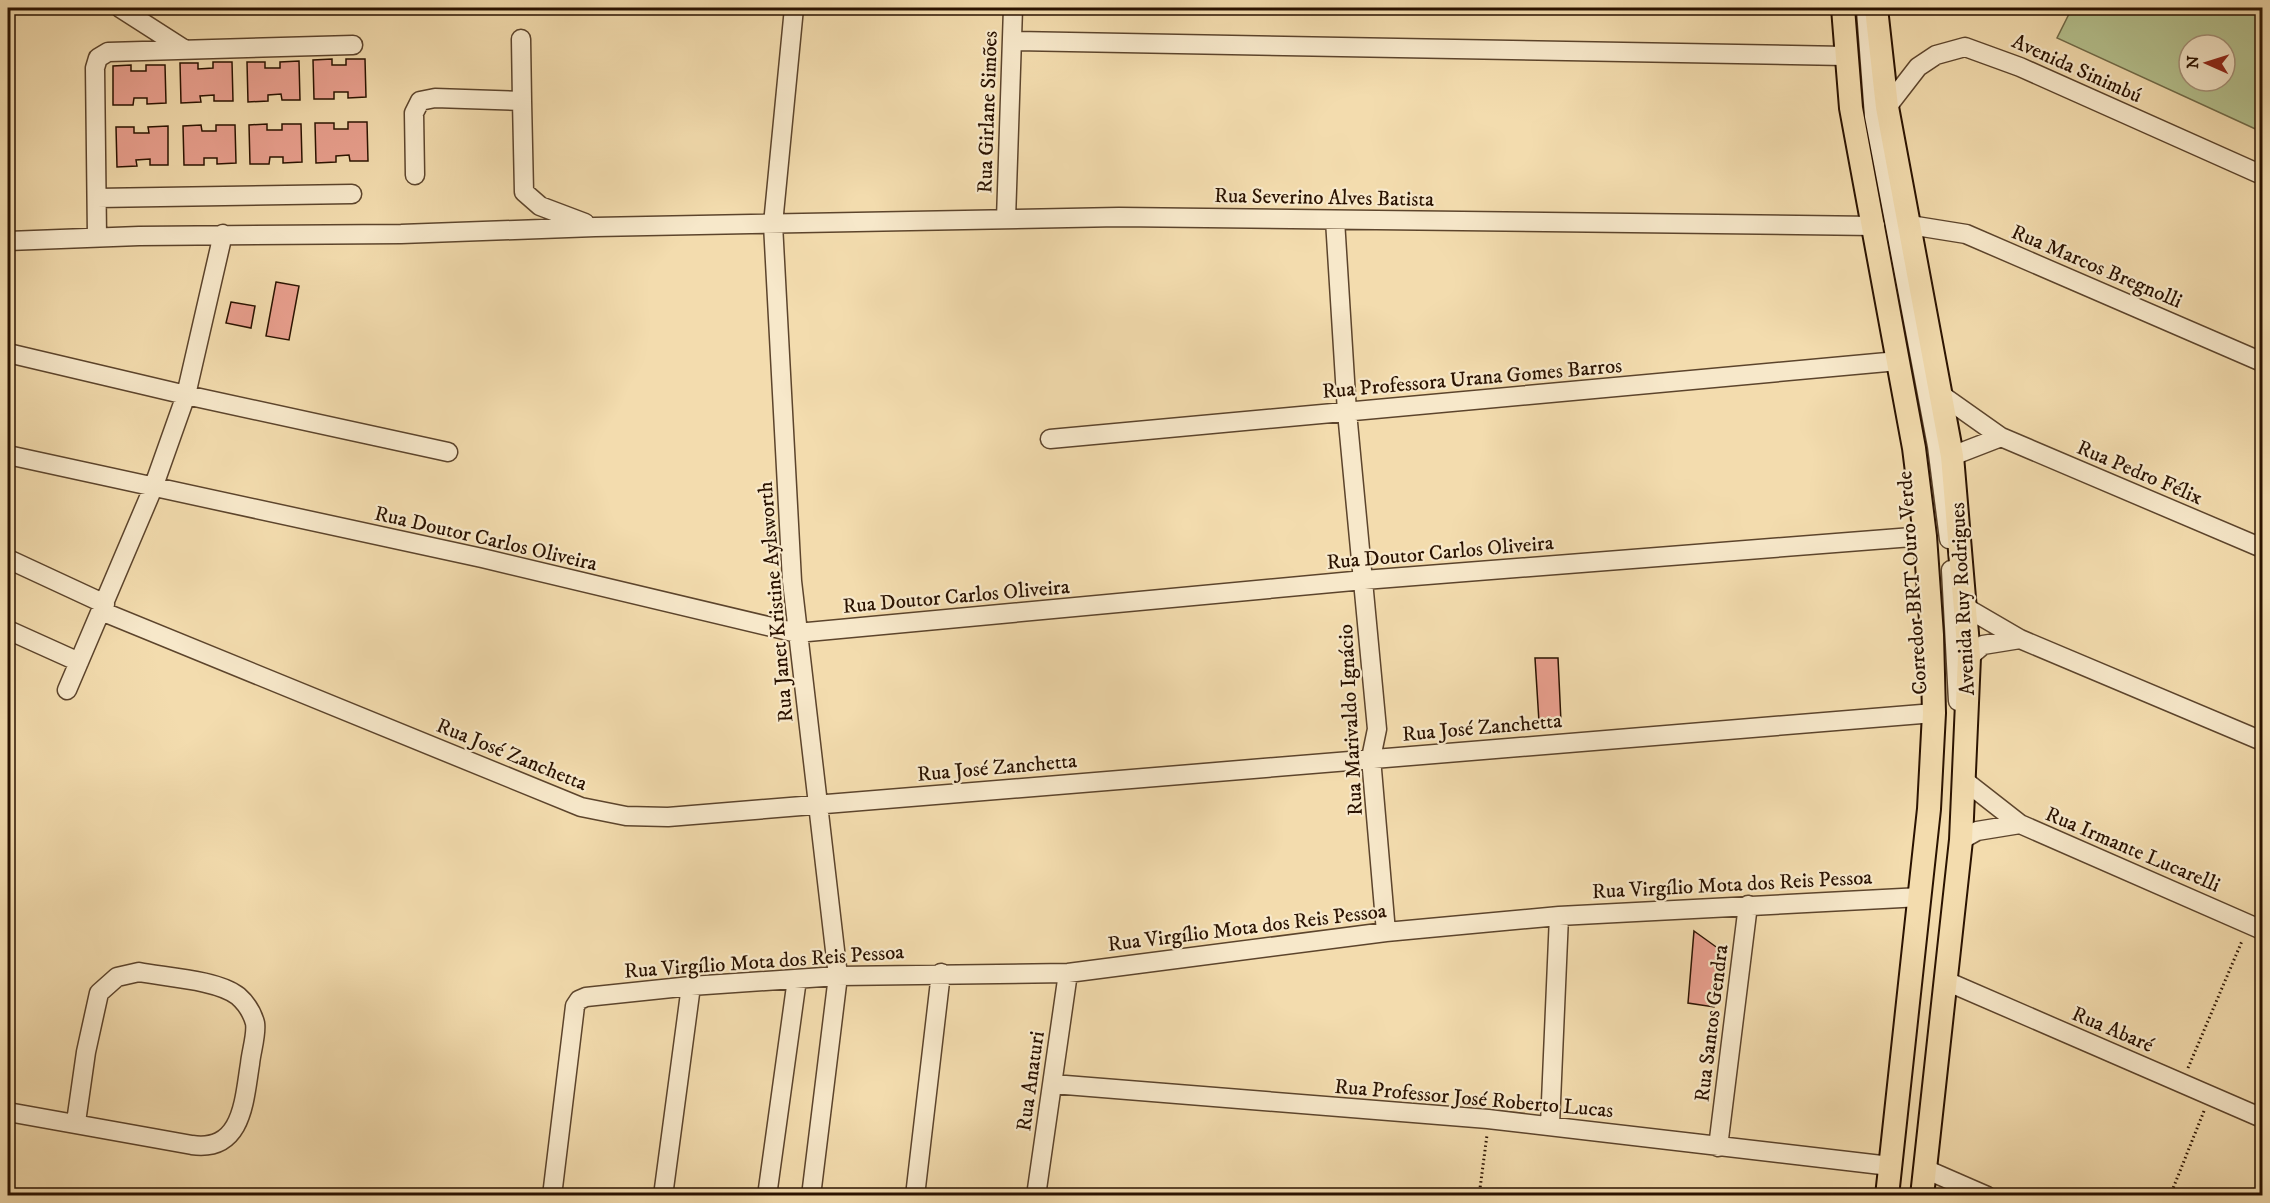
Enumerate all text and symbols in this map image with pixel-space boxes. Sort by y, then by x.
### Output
street label: Avenida Sinimbú [2008,29,2146,109]
street label: Rua Girlane Simões [972,30,1004,194]
north arrow [2177,33,2237,93]
text: N [2183,55,2203,69]
street label: Rua Severino Alves Batista [1214,183,1434,213]
street label: Rua Marcos Bregnolli [2007,219,2186,315]
street label: Rua Professora Urana Gomes Barros [1321,353,1623,405]
street label: Rua Pedro Félix [2073,435,2206,511]
street label: Corredor BRT Ouro Verde [1892,470,1934,696]
street label: Rua Janet Kristine Aylsworth [753,481,799,723]
street label: Rua Doutor Carlos Oliveira [372,501,600,577]
street label: Avenida Ruy Rodrigues [1945,502,1981,696]
street label: Rua Doutor Carlos Oliveira [1326,530,1555,576]
street label: Rua Doutor Carlos Oliveira [842,574,1071,620]
street label: Rua Marivaldo Ignácio [1333,623,1369,816]
street label: Rua José Zanchetta [1401,708,1563,748]
street label: Rua José Zanchetta [432,713,591,797]
street label: Rua José Zanchetta [916,748,1078,788]
street label: Rua Irmante Lucarelli [2041,801,2224,898]
street label: Rua Virgílio Mota dos Reis Pessoa [1591,865,1873,905]
street label: Rua Virgílio Mota dos Reis Pessoa [1106,898,1388,958]
street label: Rua Virgílio Mota dos Reis Pessoa [623,939,905,985]
street label: Rua Santos Gendra [1689,943,1735,1103]
street label: Rua Abaré [2068,1001,2158,1059]
street label: Rua Anaturi [1011,1029,1051,1133]
street label: Rua Professor José Roberto Lucas [1333,1074,1615,1124]

